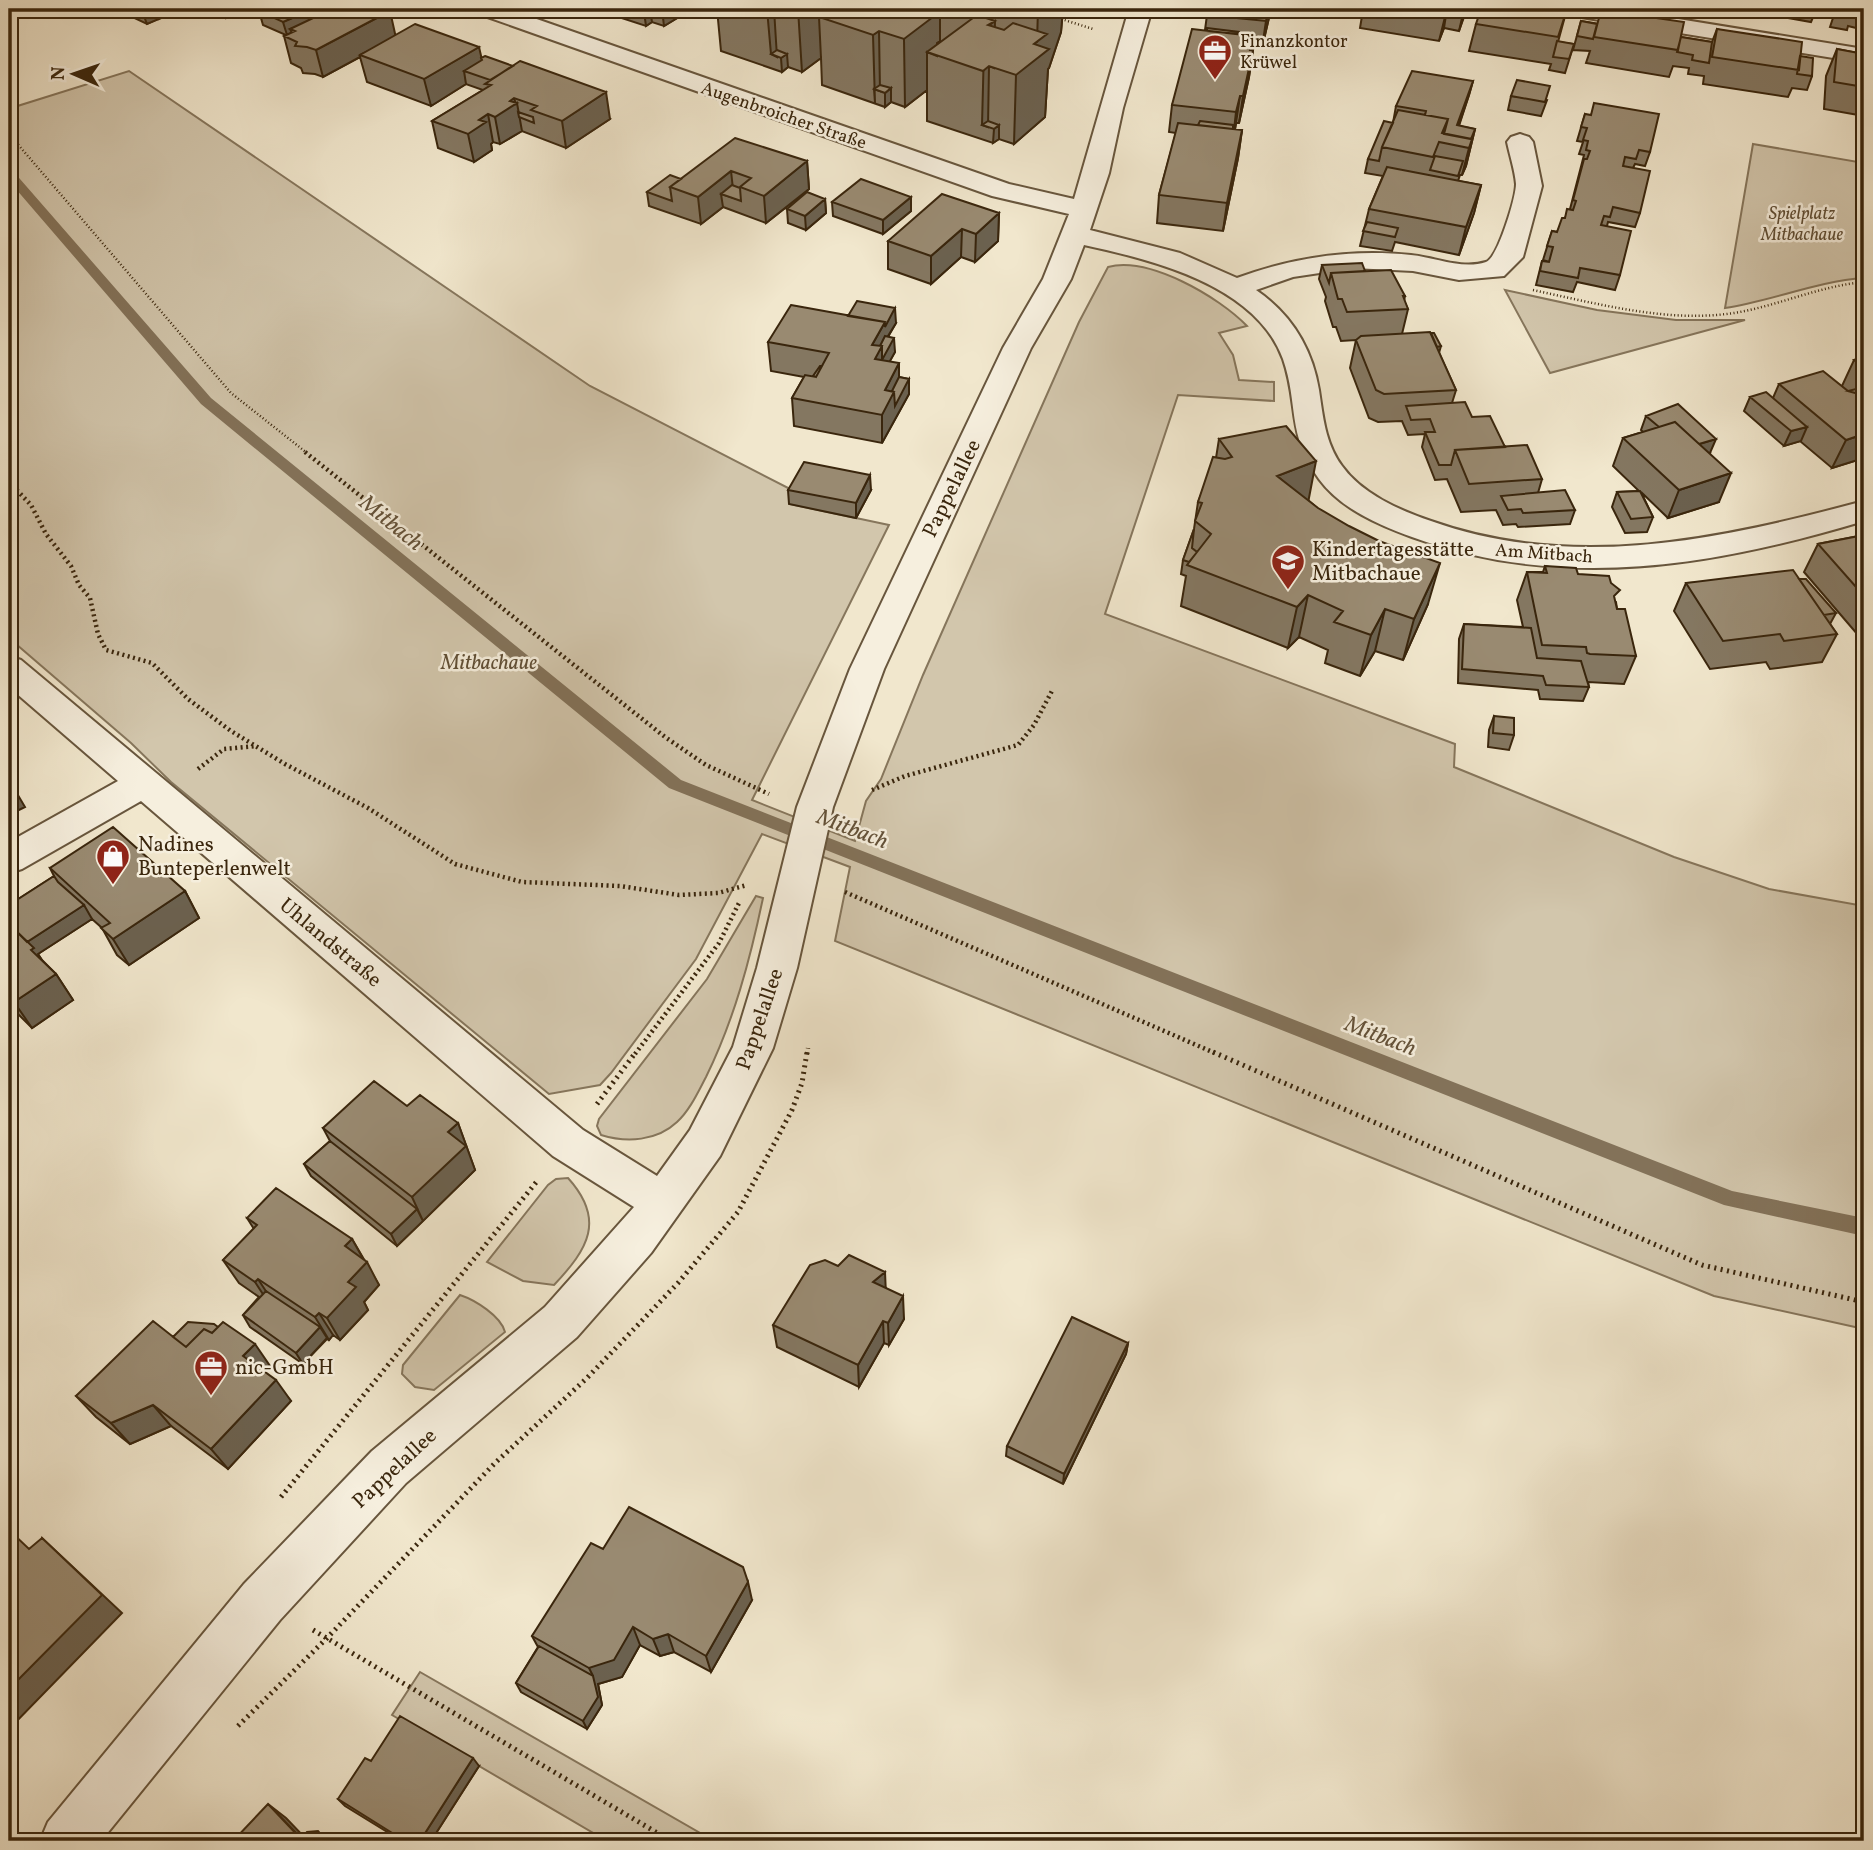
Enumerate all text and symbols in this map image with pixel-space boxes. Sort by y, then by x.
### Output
place label: Finanzkontor Krüwel [1240,30,1348,76]
office icon: Finanzkontor Krüwel [1196,32,1234,81]
north arrow [38,38,108,108]
text: N [46,66,72,81]
street label: Augenbroicher Straße [697,76,870,156]
park label: Spielplatz Mitbachaue [1760,202,1844,248]
street label: Pappelallee [916,435,989,543]
water label: Mitbach [351,487,430,559]
place label: Kindertagesstätte Mitbachaue [1312,536,1474,589]
street label: Am Mitbach [1494,539,1594,570]
school or university icon: Kindertagesstätte Mitbachaue [1269,542,1307,591]
park label: Mitbachaue [440,649,537,678]
water label: Mitbach [811,801,893,858]
place label: Nadines Bunteperlenwelt [138,831,291,884]
shop icon: Nadines Bunteperlenwelt [94,837,132,886]
street label: Uhlandstraße [272,892,388,995]
street label: Pappelallee [729,965,791,1074]
water label: Mitbach [1339,1008,1421,1065]
office icon: nic-GmbH [192,1348,230,1397]
place label: nic-GmbH [235,1354,334,1383]
street label: Pappelallee [346,1422,444,1516]

